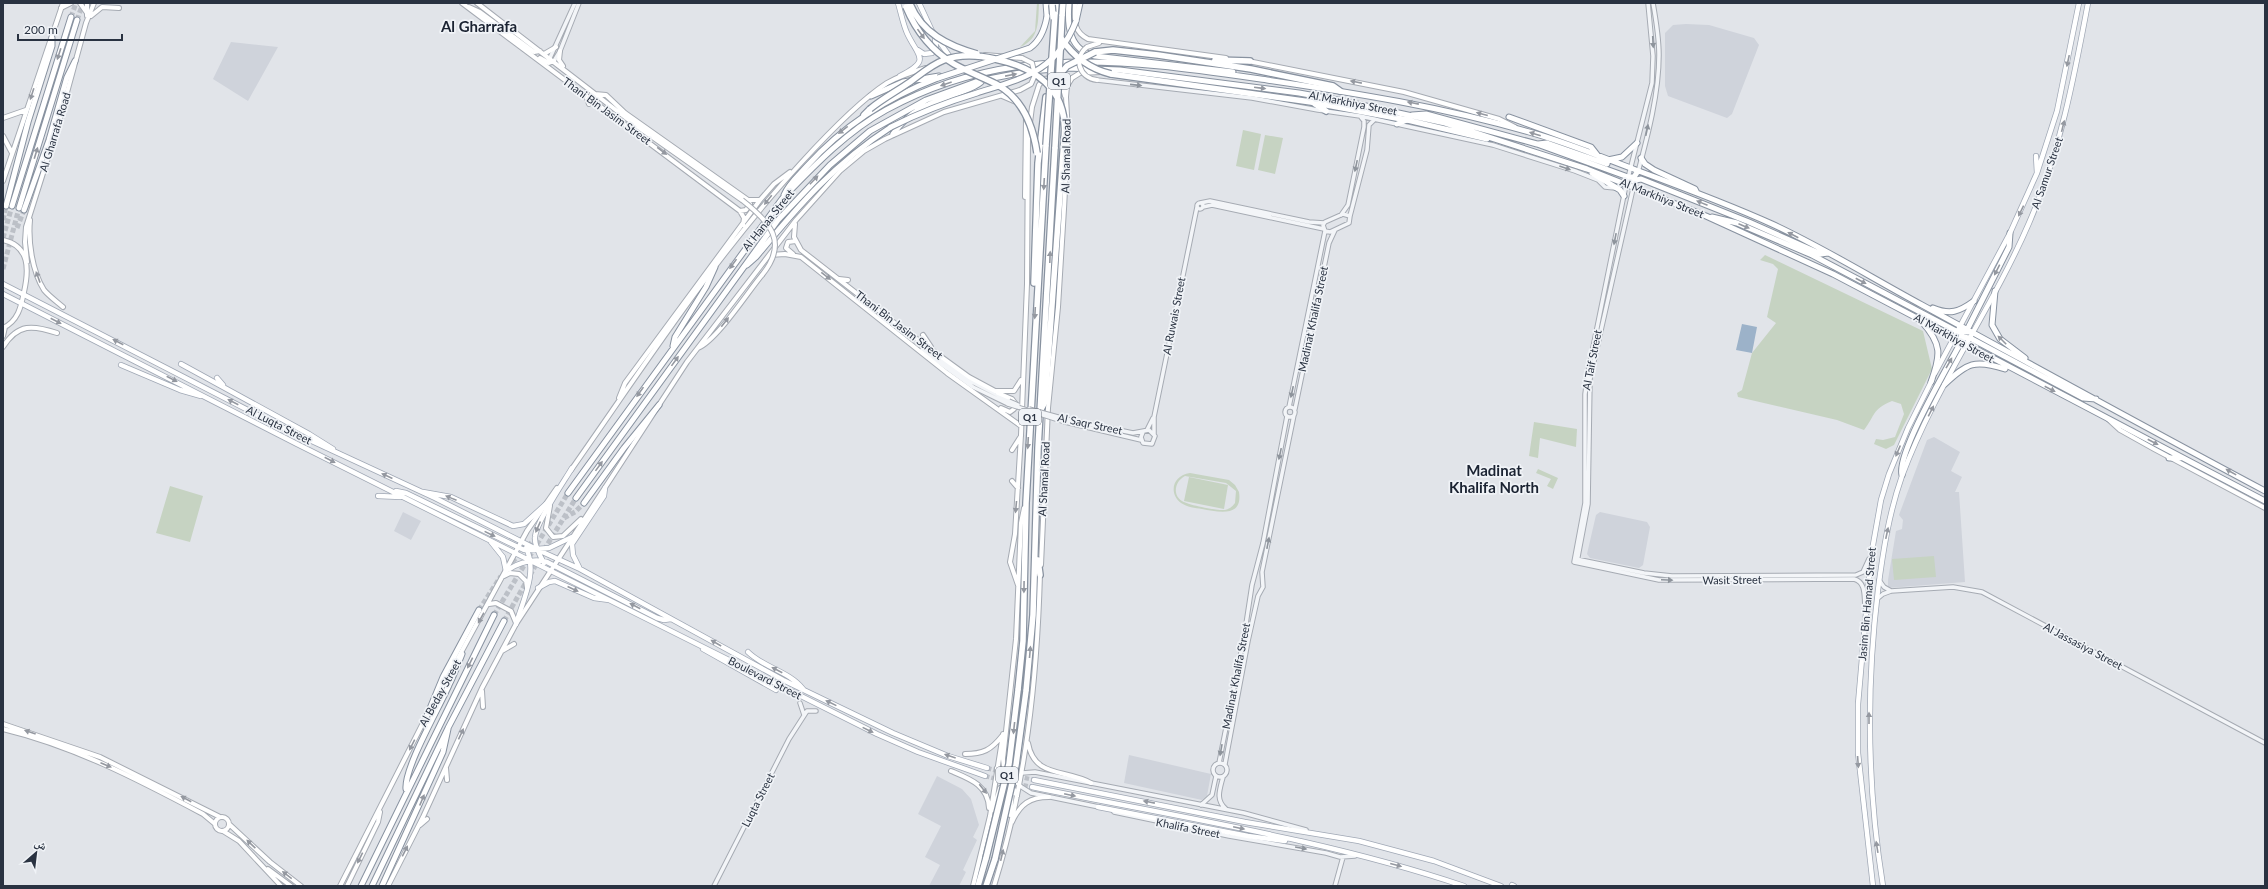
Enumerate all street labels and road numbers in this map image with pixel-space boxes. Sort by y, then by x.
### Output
road number: Q1 [1048,73,1070,89]
street label: Thani Bin Jasim Street [561,74,654,147]
street label: Al Markhiya Street [1308,88,1398,117]
street label: Al Gharrafa Road [36,91,73,173]
street label: Al Shamal Road [1058,119,1073,193]
street label: Al Samur Street [2028,135,2065,210]
street label: Al Markhiya Street [1618,175,1706,220]
street label: Al Hanaa Street [739,186,796,253]
street label: Madinat Khalifa Street [1295,265,1330,373]
street label: Al Ruwais Street [1160,276,1187,356]
street label: Thani Bin Jasim Street [853,288,946,362]
street label: Al Markhiya Street [1912,310,1997,365]
street label: Al Taif Street [1579,329,1604,391]
street label: Al Luqta Street [244,402,314,447]
road number: Q1 [1019,409,1041,425]
street label: Al Saqr Street [1057,410,1124,437]
street label: Al Shamal Road [1035,441,1052,517]
street label: Jasim Bin Hamad Street [1855,547,1878,661]
street label: Wasit Street [1702,572,1762,587]
street label: Al Jassasiya Street [2041,619,2125,672]
street label: Madinat Khalifa Street [1219,622,1252,730]
street label: Boulevard Street [726,654,804,702]
street label: Al Beday Street [416,657,463,728]
road number: Q1 [996,767,1018,783]
street label: Luqta Street [738,771,777,829]
street label: Khalifa Street [1155,815,1221,840]

